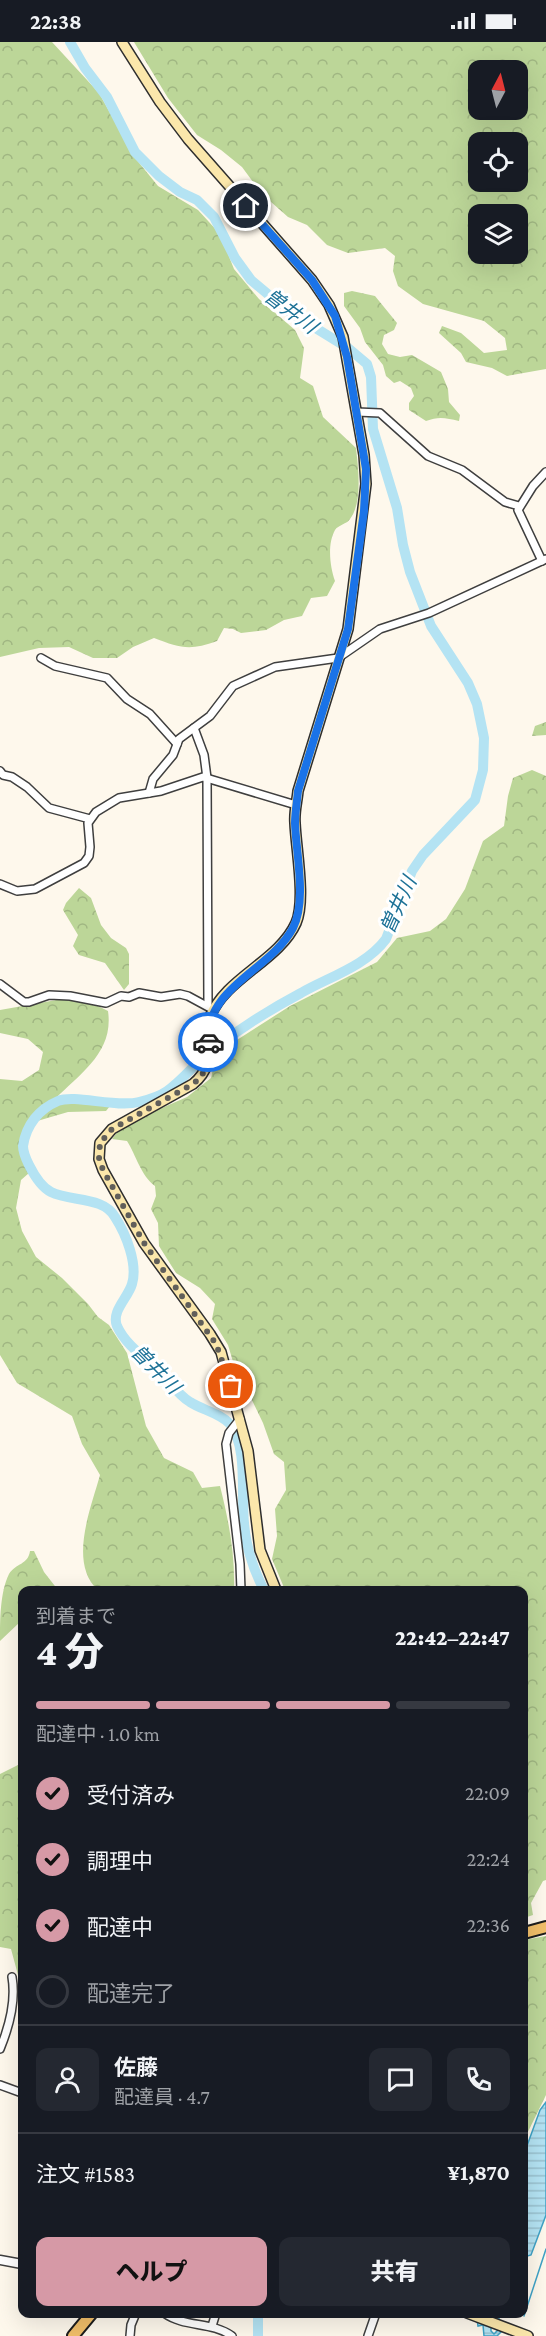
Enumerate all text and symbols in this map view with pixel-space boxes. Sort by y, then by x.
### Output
text: 22:38 [30,9,82,34]
north arrow [468,60,528,120]
map controls [468,60,528,264]
button: locate [468,132,528,192]
pin [220,180,271,231]
icon: home [229,189,262,222]
button: layers [468,204,528,264]
water label: 曽井川 [260,284,323,339]
water label: 曽井川 [376,871,421,937]
courier [178,1012,238,1072]
icon: car [192,1026,225,1059]
water label: 曽井川 [127,1340,186,1399]
pin [205,1360,256,1411]
icon: bag [214,1369,247,1402]
text: 到着まで [36,1605,116,1627]
text: 22:42–22:47 [395,1625,510,1650]
text: 4 分 [36,1630,104,1673]
text: 配達中 · 1.0 km [36,1723,160,1745]
icon: check [36,1777,69,1810]
text: 22:09 [465,1782,510,1804]
text: 受付済み [87,1783,175,1808]
icon: check [36,1843,69,1876]
text: 22:24 [467,1848,510,1870]
text: 調理中 [87,1849,153,1874]
icon: check [36,1909,69,1942]
text: 22:36 [467,1914,510,1936]
text: 配達中 [87,1915,153,1940]
text: 配達完了 [87,1981,175,2006]
button: person [36,2048,99,2111]
button: chat [369,2048,432,2111]
button: phone [447,2048,510,2111]
text: 佐藤 [114,2055,158,2080]
text: 配達員 · 4.7 [114,2086,210,2108]
text: ¥1,870 [447,2160,510,2185]
text: 注文 #1583 [36,2162,135,2187]
button: ヘルプ [36,2237,267,2306]
button: 共有 [279,2237,510,2306]

